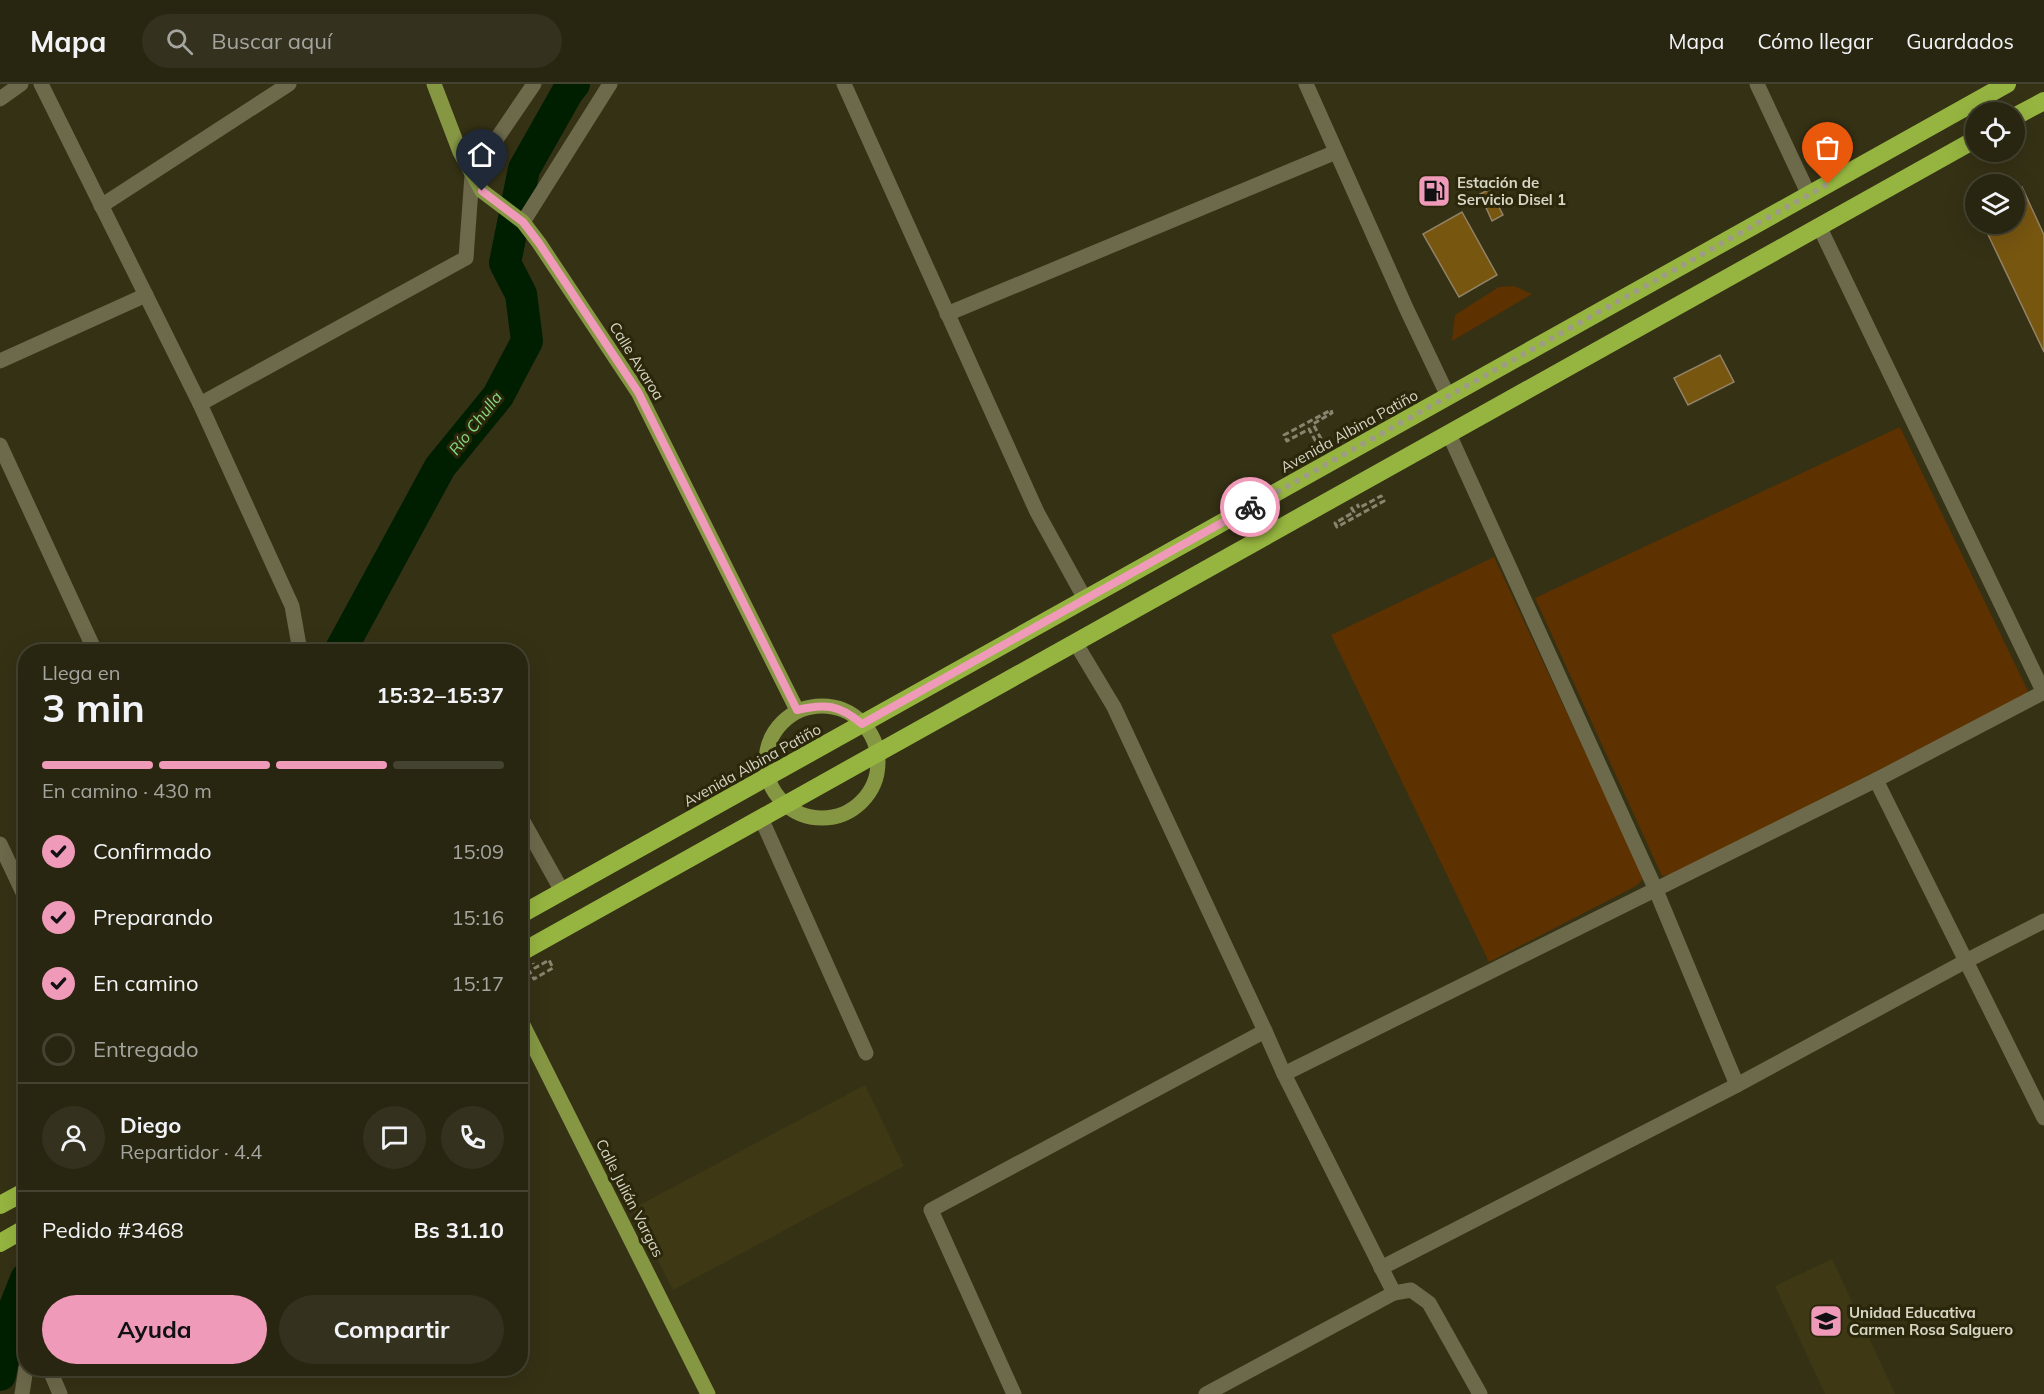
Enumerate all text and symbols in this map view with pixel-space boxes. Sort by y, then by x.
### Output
search box [142,14,562,68]
text: Mapa [30,24,106,59]
icon: search [163,25,196,58]
text: Buscar aquí [211,27,332,55]
text: Mapa [1669,28,1724,54]
text: Cómo llegar [1757,28,1873,54]
text: Guardados [1906,28,2014,54]
map controls [1965,102,2025,234]
button: locate [1965,102,2025,162]
pin [1802,122,1853,184]
pin [456,129,507,191]
icon: bag [1811,131,1844,164]
icon: home [465,138,498,171]
fuel station icon: Estación de Servicio Disel 1 [1416,173,1452,209]
place label: Estación de Servicio Disel 1 [1457,173,1566,209]
button: layers [1965,174,2025,234]
street label: Calle Avaroa [605,318,669,404]
street label: Avenida Albina Patiño [1277,385,1421,477]
water label: Río Chulla [444,387,506,459]
courier [1220,477,1280,537]
icon: bike [1234,491,1267,524]
text: Llega en [42,660,120,685]
text: 15:32–15:37 [376,681,504,709]
text: 3 min [42,683,145,732]
street label: Avenida Albina Patiño [680,719,824,811]
text: En camino · 430 m [42,778,212,803]
icon: check [42,835,75,868]
text: Confirmado [93,837,212,865]
text: 15:09 [451,839,504,864]
icon: check [42,901,75,934]
text: Preparando [93,903,213,931]
text: 15:16 [451,905,504,930]
icon: check [42,967,75,1000]
text: En camino [93,969,199,997]
text: 15:17 [451,971,504,996]
text: Entregado [93,1035,199,1063]
button: person [42,1106,105,1169]
button: chat [363,1106,426,1169]
button: phone [441,1106,504,1169]
text: Diego [120,1111,181,1139]
street label: Calle Julián Vargas [592,1136,668,1260]
text: Repartidor · 4.4 [120,1139,262,1164]
text: Pedido #3468 [42,1216,184,1244]
text: Bs 31.10 [414,1216,504,1244]
button: Ayuda [42,1295,267,1364]
button: Compartir [279,1295,504,1364]
school or university icon: Unidad Educativa Carmen Rosa Salguero [1808,1303,1844,1339]
place label: Unidad Educativa Carmen Rosa Salguero [1849,1303,2013,1339]

